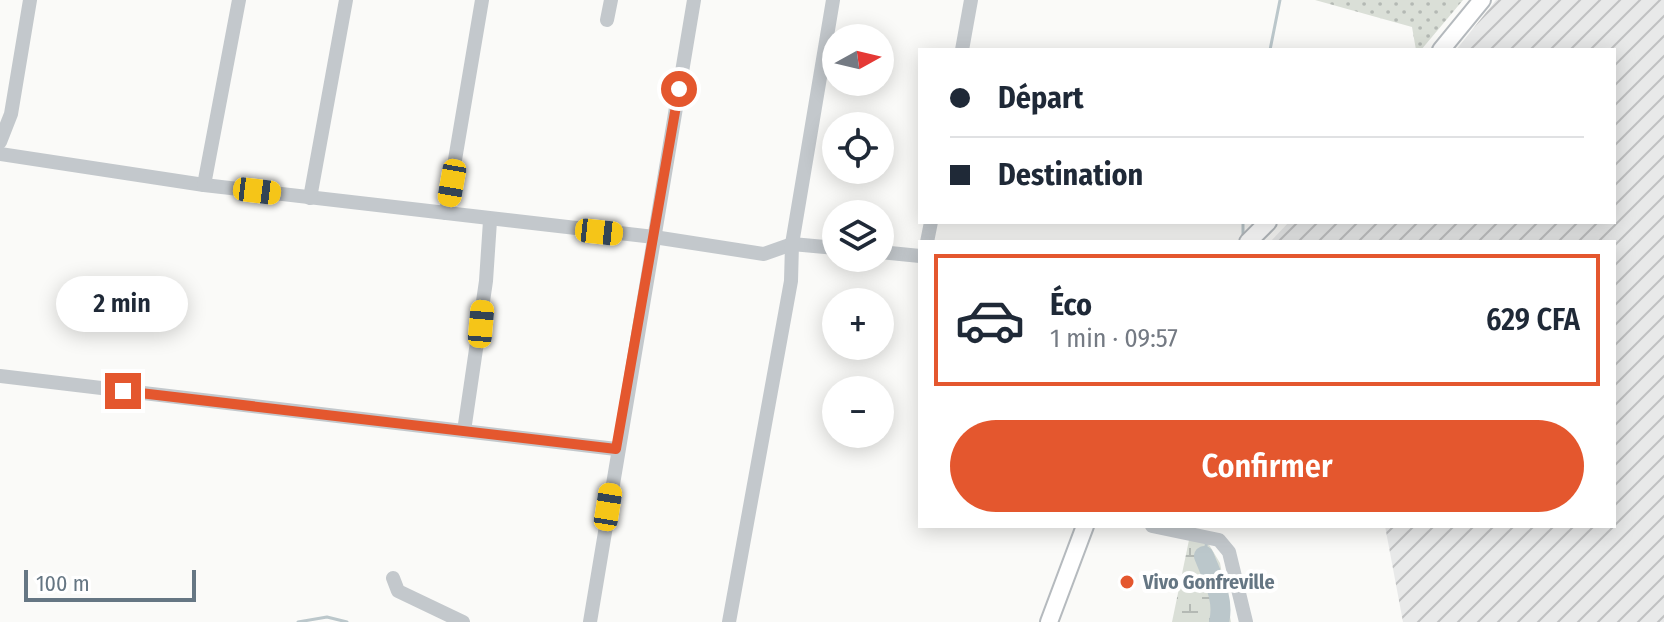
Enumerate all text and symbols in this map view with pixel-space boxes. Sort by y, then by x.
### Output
north arrow [822,24,894,96]
map controls [822,24,894,448]
route start [661,71,697,107]
text: Départ [998,80,1084,116]
button: locate [822,112,894,184]
car [436,157,468,209]
text: Destination [998,157,1143,193]
car [232,176,282,206]
button: layers [822,200,894,272]
car [574,218,624,246]
callout: 2 min [57,275,189,331]
icon: car [954,284,1026,356]
text: Éco [1050,287,1092,323]
text: 2 min [93,288,151,319]
button: + [822,288,894,360]
car [467,299,495,349]
text: 629 CFA [1486,302,1580,338]
text: 1 min · 09:57 [1050,323,1178,354]
route end [105,373,141,409]
button: − [822,376,894,448]
button: Confirmer [950,420,1584,512]
car [592,481,624,533]
scale bar [24,566,196,602]
text: 100 m [36,570,90,597]
place label: Vivo Gonfreville [1142,570,1275,594]
marker: Vivo Gonfreville [1118,573,1136,591]

